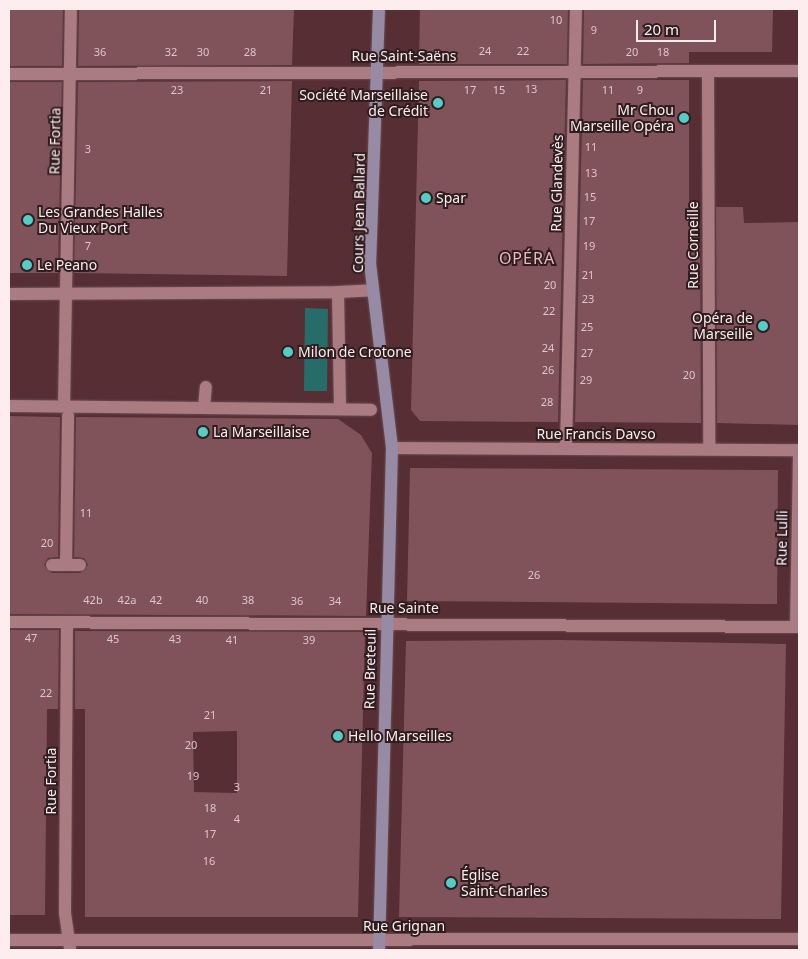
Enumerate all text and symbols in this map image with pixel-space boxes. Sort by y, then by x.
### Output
scale bar [638,10,718,42]
house number: 10 [550,13,562,27]
text: 20 m [644,19,679,39]
house number: 9 [591,23,597,37]
house number: 24 [479,44,491,58]
house number: 22 [517,44,529,58]
house number: 36 [94,45,106,59]
house number: 32 [165,45,177,59]
house number: 30 [197,45,209,59]
house number: 28 [244,45,256,59]
house number: 20 [626,45,638,59]
house number: 18 [657,45,669,59]
street label: Rue Saint-Saëns [351,48,457,64]
house number: 13 [525,82,537,96]
house number: 23 [171,83,183,97]
house number: 21 [260,83,272,97]
house number: 17 [464,83,476,97]
house number: 15 [493,83,505,97]
house number: 11 [602,83,614,97]
house number: 9 [637,83,643,97]
place label: Société Marseillaise de Crédit [299,87,428,120]
marker: Société Marseillaise de Crédit [432,97,444,109]
place label: Mr Chou Marseille Opéra [570,102,674,134]
street label: Rue Fortia [46,107,64,175]
marker: Mr Chou Marseille Opéra [678,112,690,124]
street label: Rue Glandevès [548,134,566,232]
house number: 11 [585,140,597,154]
house number: 3 [85,142,91,156]
street label: Cours Jean Ballard [350,153,368,273]
house number: 13 [585,166,597,180]
place label: Spar [436,190,466,206]
house number: 15 [584,190,596,204]
marker: Spar [420,192,432,204]
street label: Rue Corneille [685,201,701,289]
place label: Les Grandes Halles Du Vieux Port [38,204,163,236]
marker: Les Grandes Halles Du Vieux Port [22,214,34,226]
house number: 17 [583,214,595,228]
house number: 7 [85,239,91,253]
house number: 19 [583,239,595,253]
district label: OPÉRA [498,248,556,268]
place label: Le Peano [37,257,97,273]
marker: Le Peano [21,259,33,271]
house number: 21 [582,268,594,282]
house number: 20 [544,278,556,292]
house number: 23 [582,292,594,306]
house number: 22 [543,304,555,318]
place label: Opéra de Marseille [692,310,753,342]
house number: 25 [581,320,593,334]
marker: Opéra de Marseille [757,320,769,332]
house number: 24 [542,341,554,355]
place label: Milon de Crotone [298,344,412,360]
marker: Milon de Crotone [282,346,294,358]
house number: 27 [581,346,593,360]
house number: 26 [542,363,554,377]
house number: 20 [683,368,695,382]
house number: 29 [580,373,592,387]
house number: 28 [541,395,553,409]
place label: La Marseillaise [213,424,310,440]
marker: La Marseillaise [197,426,209,438]
street label: Rue Francis Davso [536,426,656,442]
house number: 11 [80,506,92,520]
street label: Rue Lulli [773,510,791,566]
house number: 20 [41,536,53,550]
house number: 26 [528,568,540,582]
house number: 42b [83,593,103,607]
house number: 42a [118,593,136,607]
house number: 42 [150,593,162,607]
house number: 40 [196,593,208,607]
house number: 38 [242,593,254,607]
house number: 36 [291,594,303,608]
house number: 34 [329,594,341,608]
street label: Rue Sainte [369,600,439,616]
street label: Rue Breteuil [361,629,379,709]
house number: 47 [25,631,37,645]
house number: 45 [107,632,119,646]
house number: 43 [169,632,181,646]
house number: 41 [226,633,238,647]
house number: 39 [303,633,315,647]
house number: 22 [40,686,52,700]
house number: 21 [204,708,216,722]
place label: Hello Marseilles [348,728,452,744]
marker: Hello Marseilles [332,730,344,742]
house number: 20 [185,738,197,752]
street label: Rue Fortia [43,748,59,814]
house number: 19 [187,769,199,783]
house number: 3 [234,780,240,794]
house number: 18 [204,801,216,815]
house number: 4 [234,812,240,826]
house number: 17 [204,827,216,841]
house number: 16 [203,854,215,868]
place label: Église Saint-Charles [461,867,548,900]
marker: Église Saint-Charles [445,877,457,889]
street label: Rue Grignan [363,918,445,934]

